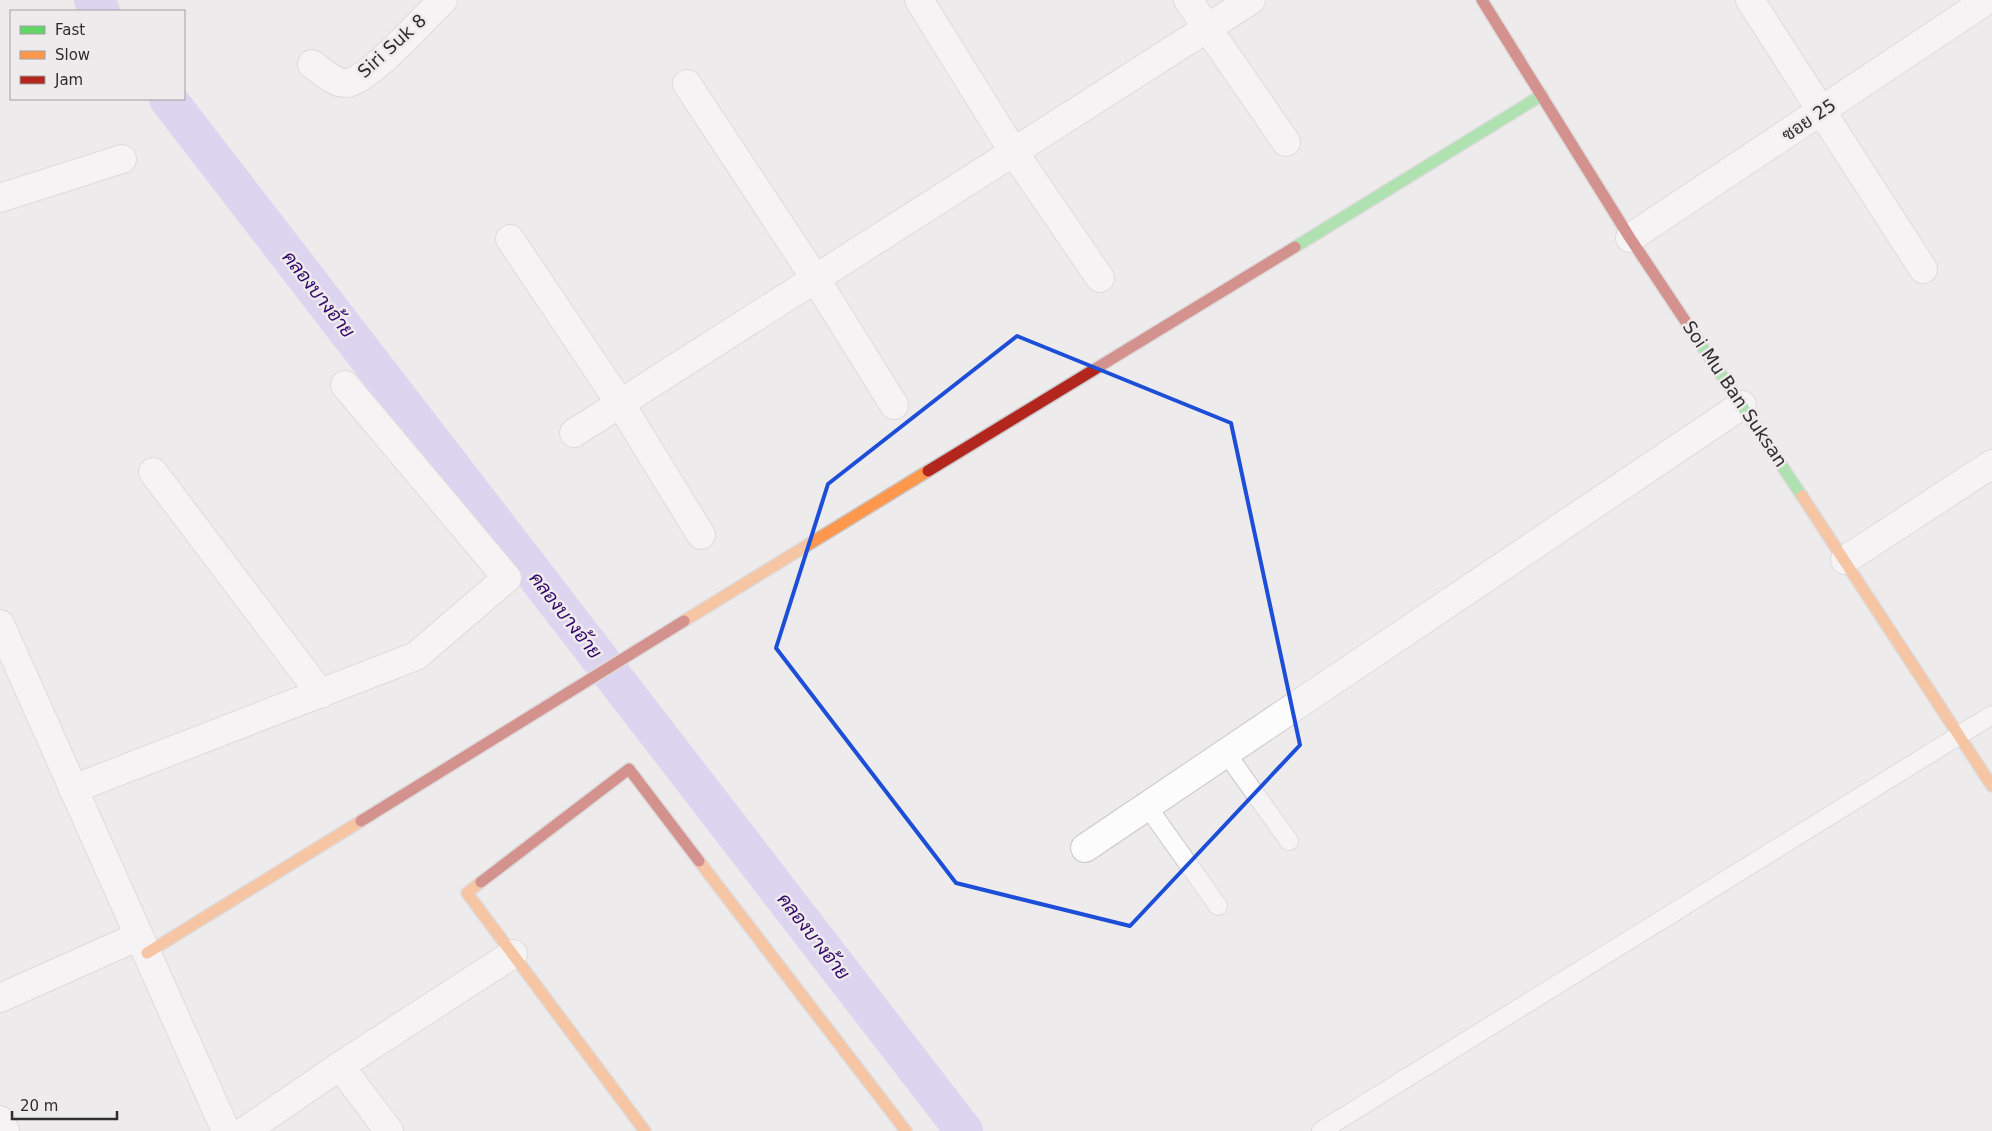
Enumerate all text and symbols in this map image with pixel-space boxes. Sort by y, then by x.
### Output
street label: Siri Suk 8 [353,9,430,82]
legend [10,10,185,100]
text: Fast [55,21,85,39]
text: Slow [55,46,90,64]
text: Jam [54,71,83,89]
street label: ซอย 25 [1778,94,1840,145]
water label: คลองบางอ้าย [278,246,360,342]
street label: Soi Mu Ban Suksan [1679,317,1792,471]
water label: คลองบางอ้าย [525,567,607,663]
water label: คลองบางอ้าย [773,888,855,984]
scale bar [12,1088,118,1120]
text: 20 m [20,1097,58,1115]

